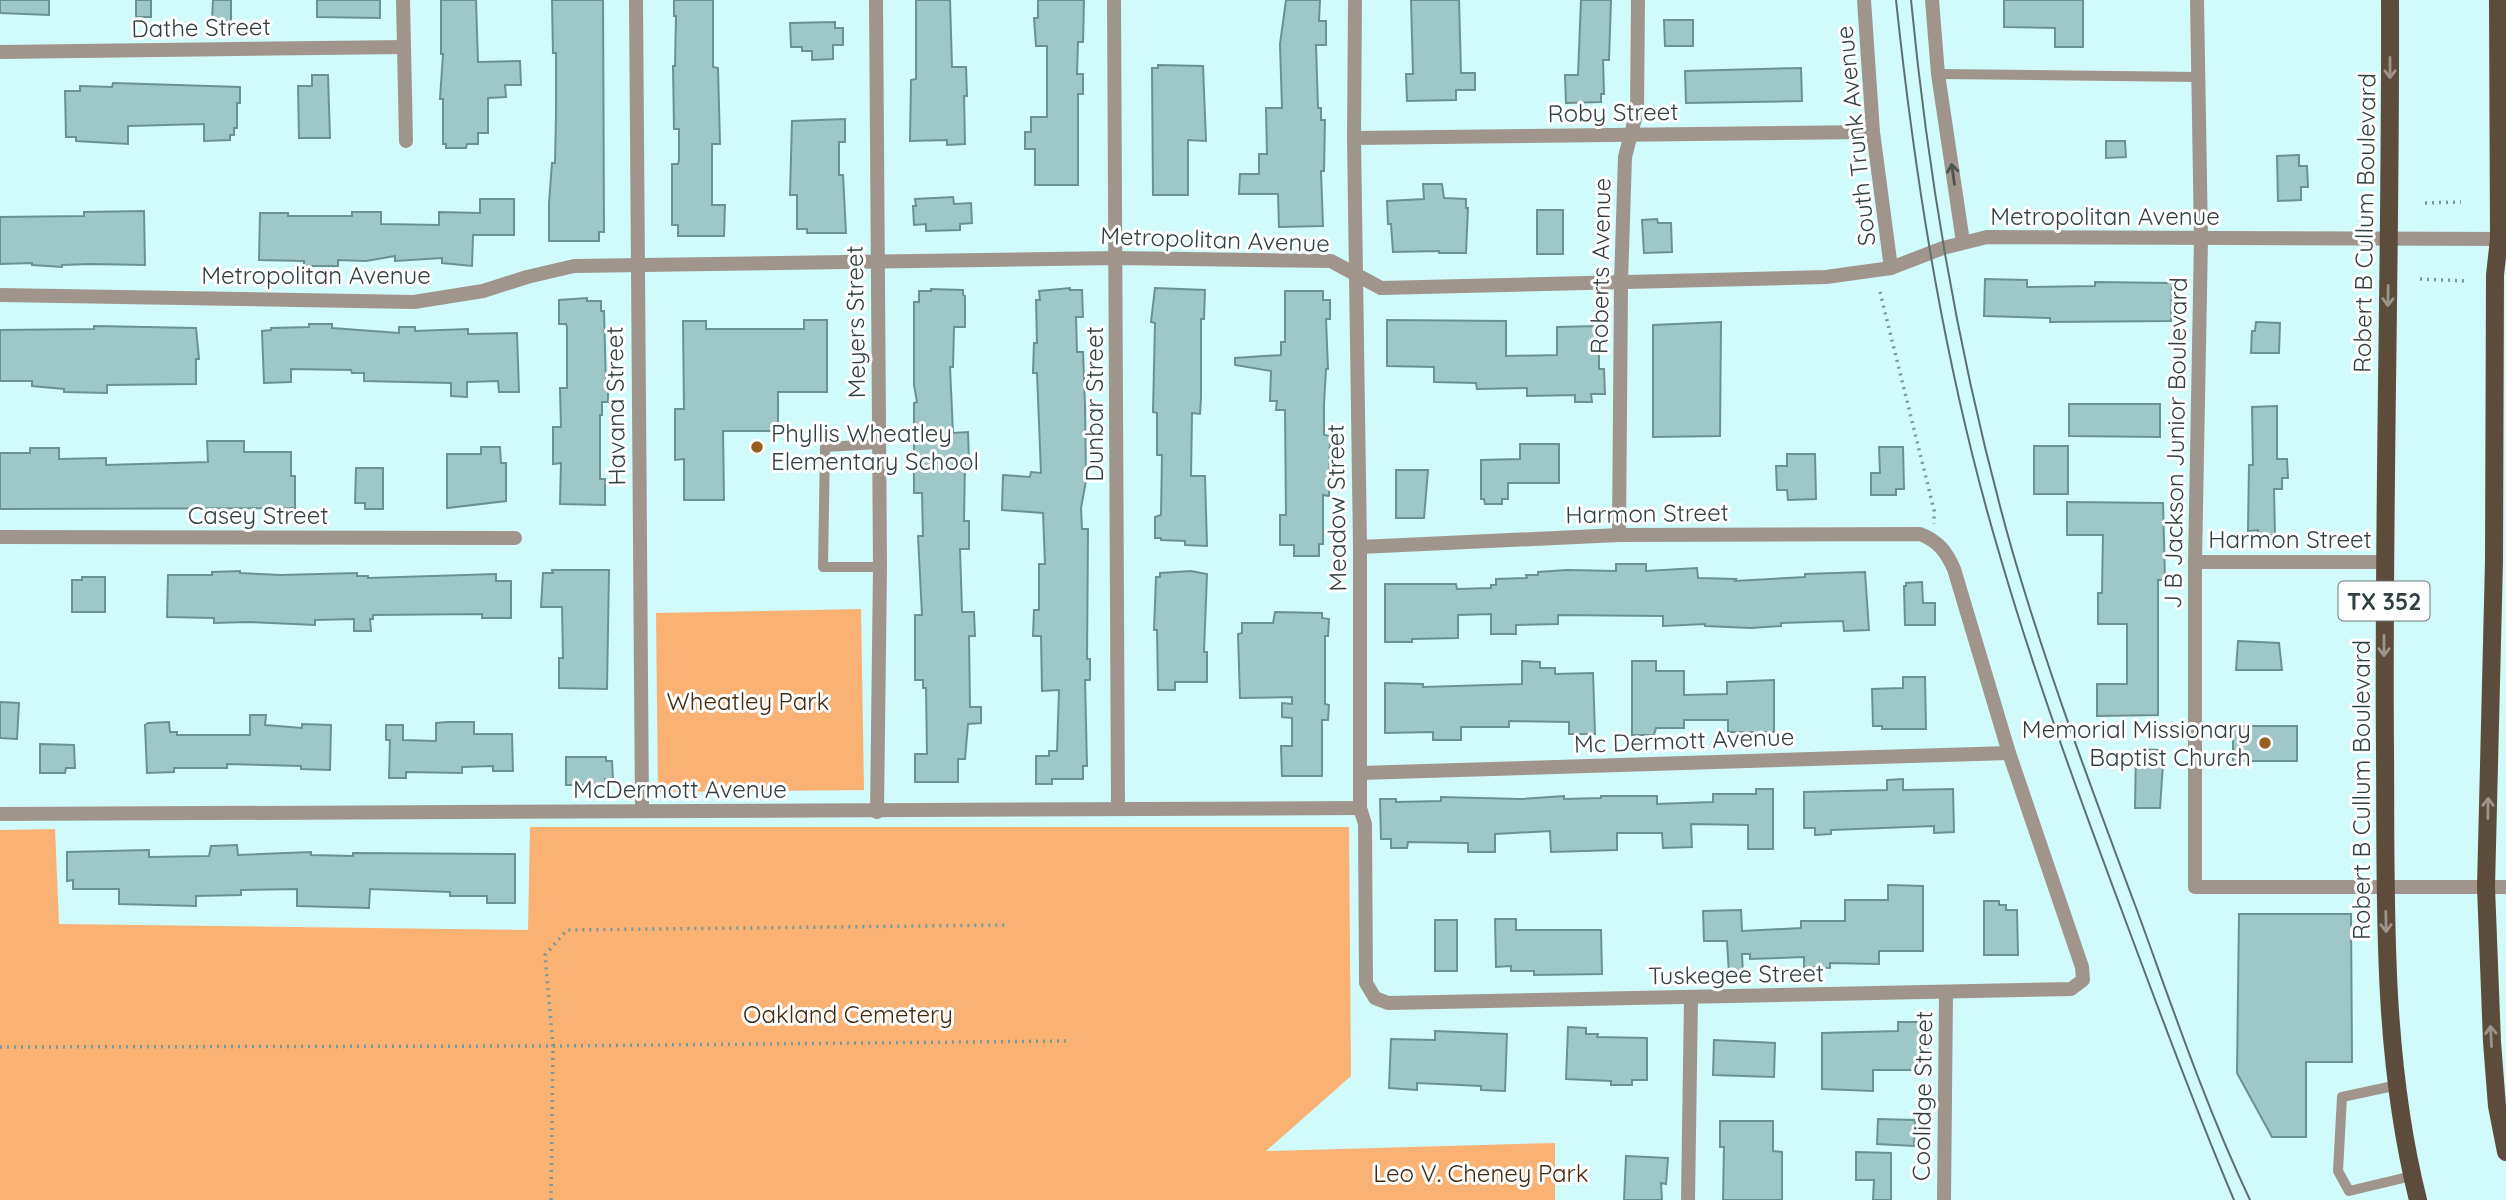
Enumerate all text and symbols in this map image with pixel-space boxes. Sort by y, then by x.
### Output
street label: Dathe Street [131,11,271,43]
street label: South Trunk Avenue [1829,24,1881,248]
one-way arrow [2383,56,2397,79]
street label: Robert B Cullum Boulevard [2346,73,2382,373]
street label: Roby Street [1547,96,1679,128]
one-way arrow [1947,164,1960,186]
street label: Roberts Avenue [1583,178,1617,354]
street label: Metropolitan Avenue [1990,201,2220,231]
street label: Metropolitan Avenue [1100,220,1330,258]
street label: Meyers Street [839,245,871,399]
street label: Metropolitan Avenue [201,260,431,290]
street label: J B Jackson Junior Boulevard [2157,277,2193,609]
one-way arrow [2381,284,2395,307]
street label: Havana Street [599,326,631,486]
street label: Dunbar Street [1079,326,1109,482]
place label: Phyllis Wheatley Elementary School [771,418,979,476]
street label: Meadow Street [1320,424,1352,592]
marker: Phyllis Wheatley Elementary School [749,439,765,455]
street label: Harmon Street [1565,497,1729,529]
street label: Casey Street [188,500,328,530]
street label: Harmon Street [2208,524,2372,554]
road number: TX 352 [2338,582,2430,621]
one-way arrow [2377,634,2391,657]
street label: Robert B Cullum Boulevard [2346,640,2376,940]
park label: Wheatley Park [667,686,829,716]
place label: Memorial Missionary Baptist Church [2022,714,2251,772]
street label: Mc Dermott Avenue [1573,721,1795,759]
marker: Memorial Missionary Baptist Church [2257,735,2273,751]
street label: McDermott Avenue [573,774,787,804]
one-way arrow [2482,797,2495,820]
one-way arrow [2379,910,2393,933]
street label: Tuskegee Street [1648,957,1824,991]
park label: Oakland Cemetery [743,999,953,1029]
street label: Coolidge Street [1906,1011,1938,1181]
one-way arrow [2485,1025,2498,1048]
park label: Leo V. Cheney Park [1373,1158,1589,1188]

